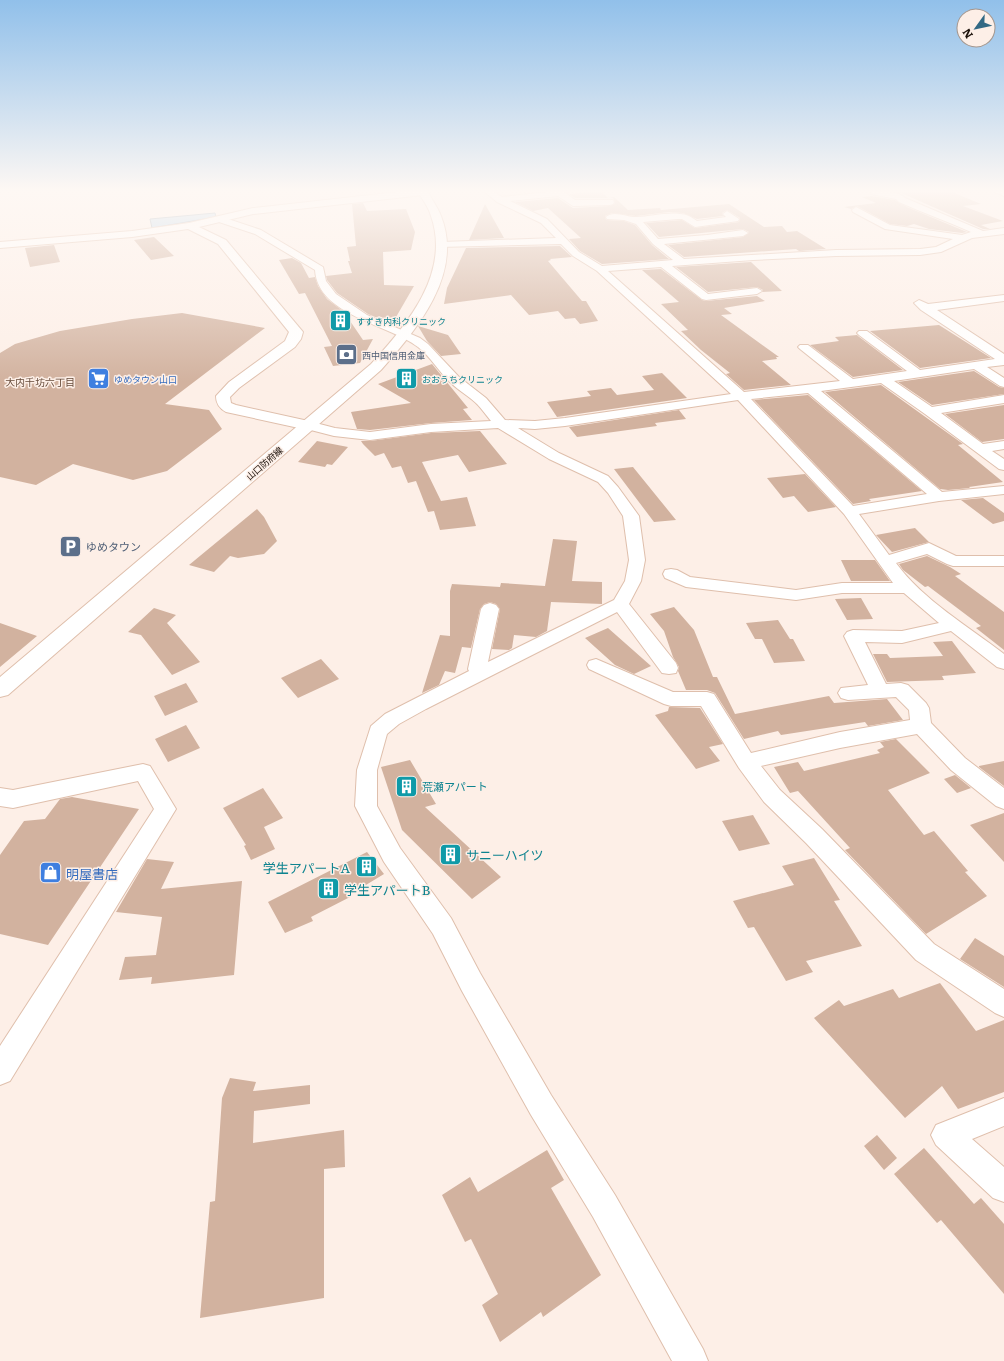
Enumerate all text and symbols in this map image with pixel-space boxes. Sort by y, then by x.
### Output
north arrow [956,8,996,48]
text: N [958,26,976,42]
building icon: すずき内科クリニック [327,308,353,334]
place label: すずき内科クリニック [356,314,446,328]
bank icon: 西中国信用金庫 [333,342,359,368]
place label: 西中国信用金庫 [362,348,425,362]
supermarket icon: ゆめタウン山口 [86,366,112,392]
building icon: おおうちクリニック [393,366,419,392]
place label: ゆめタウン山口 [114,372,177,386]
place label: おおうちクリニック [422,372,503,386]
district label: 大内千坊六丁目 [5,374,75,389]
street label: 山口防府線 [242,442,286,483]
parking icon: ゆめタウン [57,533,83,559]
place label: ゆめタウン [86,538,141,554]
building icon: 荒瀬アパート [393,773,419,799]
place label: 荒瀬アパート [422,778,488,794]
building icon: サニーハイツ [438,841,464,867]
place label: サニーハイツ [466,845,543,864]
building icon: 学生アパートA [353,854,379,880]
place label: 学生アパートA [263,858,350,877]
shop icon: 明屋書店 [37,860,63,886]
place label: 明屋書店 [66,864,118,883]
building icon: 学生アパートB [316,876,342,902]
place label: 学生アパートB [344,880,431,899]

